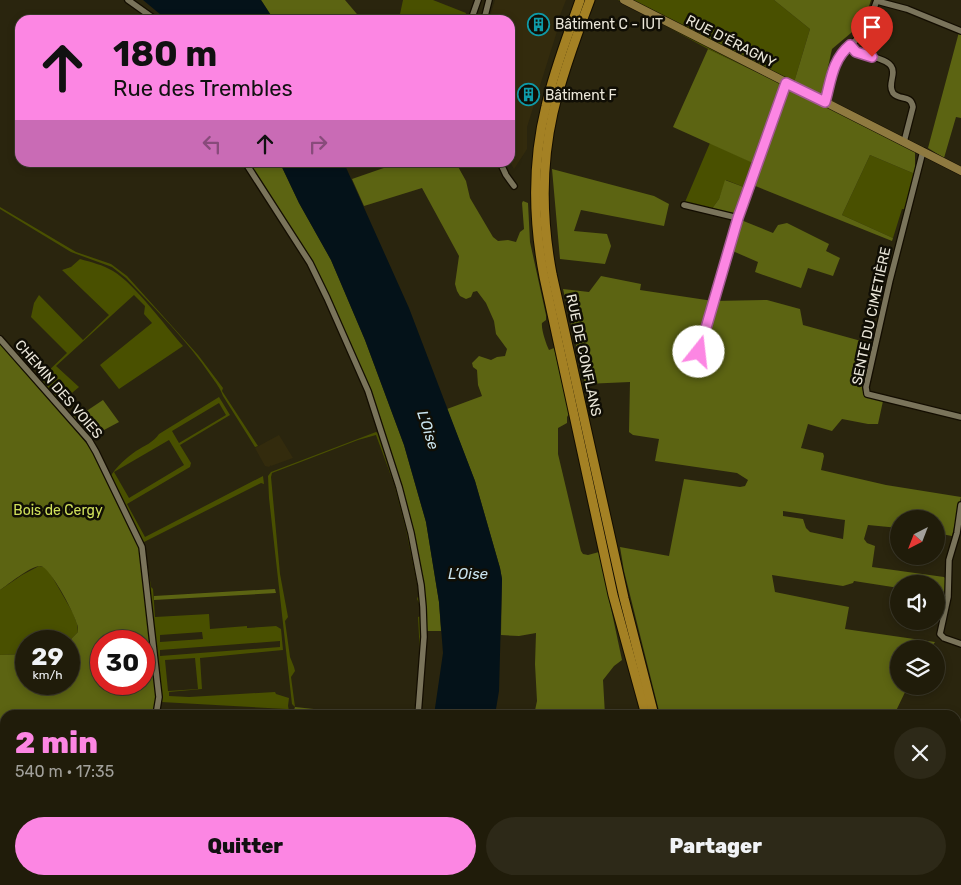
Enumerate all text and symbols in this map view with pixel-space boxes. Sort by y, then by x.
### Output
pin [851,6,893,57]
street label: RUE D'ÉRAGNY [683,11,779,71]
building icon: Bâtiment C - IUT [527,12,551,36]
icon: arrive [858,13,886,41]
place label: Bâtiment C - IUT [555,16,663,33]
text: 180 m [113,33,217,75]
icon: ahead [30,35,95,100]
text: Rue des Trembles [113,75,293,102]
building icon: Bâtiment F [517,83,541,107]
place label: Bâtiment F [545,87,617,104]
icon: left [198,130,226,158]
icon: ahead [251,130,279,158]
icon: right [304,130,332,158]
street label: SENTE DU CIMETIÈRE [848,245,894,387]
street label: RUE DE CONFLANS [562,292,605,418]
position arrow [672,325,724,377]
street label: CHEMIN DES VOIES [11,337,106,442]
water label: L'Oise [413,408,443,452]
park label: Bois de Cergy [13,502,103,519]
north arrow [890,510,945,565]
map controls [890,510,945,695]
water label: L’Oise [448,565,489,583]
button: sound [890,575,945,630]
speed limit sign: 30 [90,630,155,695]
button: layers [890,640,945,695]
text: 29 [31,642,64,671]
text: km/h [33,668,62,682]
text: 2 min [15,725,98,761]
button: close [894,727,946,779]
text: 540 m · 17:35 [15,762,114,781]
button: Quitter [15,817,476,875]
button: Partager [486,817,946,875]

